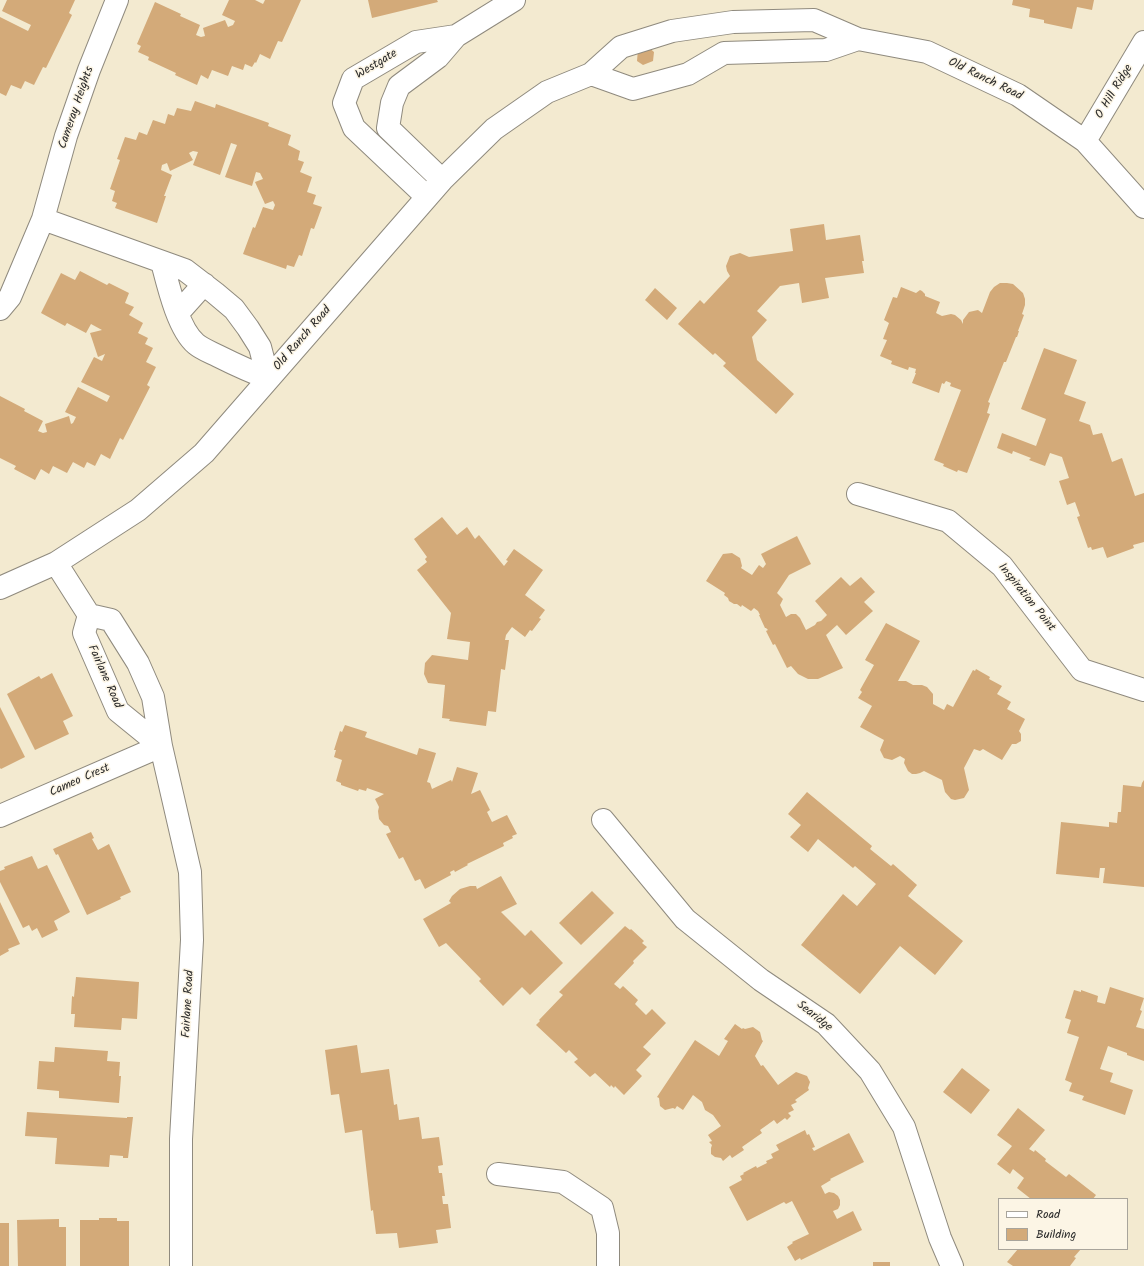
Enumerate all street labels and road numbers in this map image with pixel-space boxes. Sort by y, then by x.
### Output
street label: Westgate [354,47,400,83]
street label: Old Ranch Road [946,56,1024,104]
street label: O Hill Ridge [1093,62,1137,122]
street label: Cameray Heights [56,65,98,151]
street label: Old Ranch Road [271,304,335,374]
street label: Inspiration Point [994,561,1058,635]
street label: Fairlane Road [84,643,124,711]
street label: Cameo Crest [48,761,112,801]
street label: Fairlane Road [180,970,198,1038]
street label: Searidge [793,999,835,1035]

